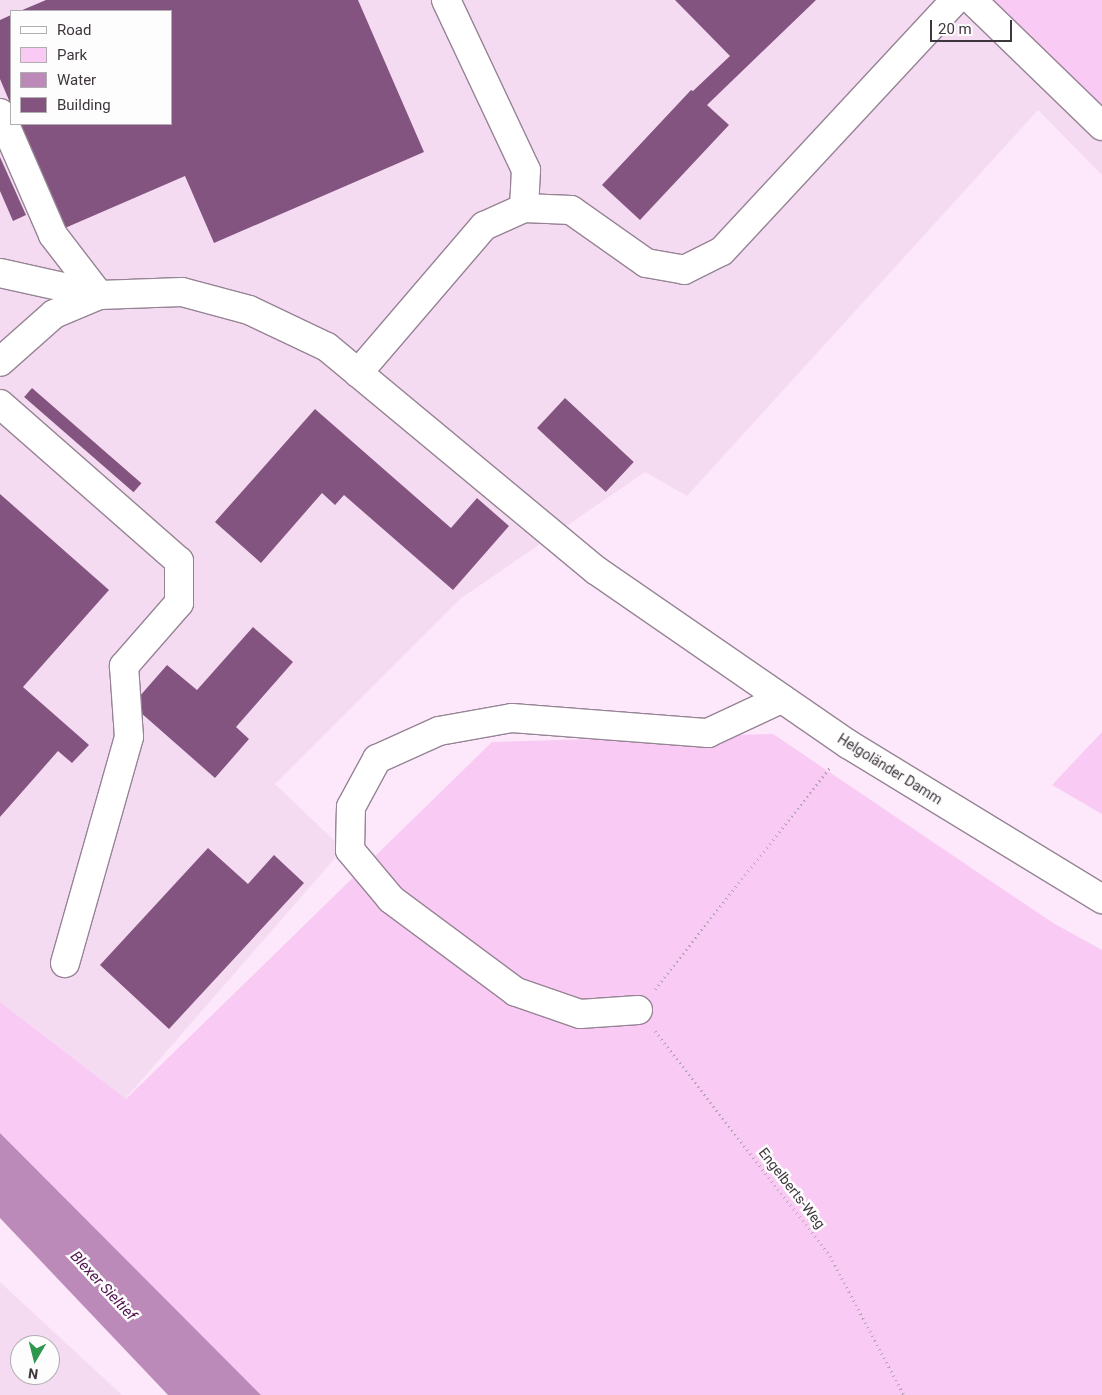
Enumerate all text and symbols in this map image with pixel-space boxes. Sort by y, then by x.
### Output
legend [10,10,172,125]
scale bar [932,10,1014,42]
text: 20 m [938,20,972,38]
text: Road [57,21,91,39]
text: Park [57,46,87,64]
text: Water [57,71,96,89]
text: Building [57,96,111,114]
street label: Helgoländer Damm [835,730,945,808]
street label: Engelberts-Weg [755,1144,829,1232]
water label: Blexer Sieltief [66,1248,140,1324]
north arrow [10,1335,60,1385]
text: N [27,1365,39,1382]

